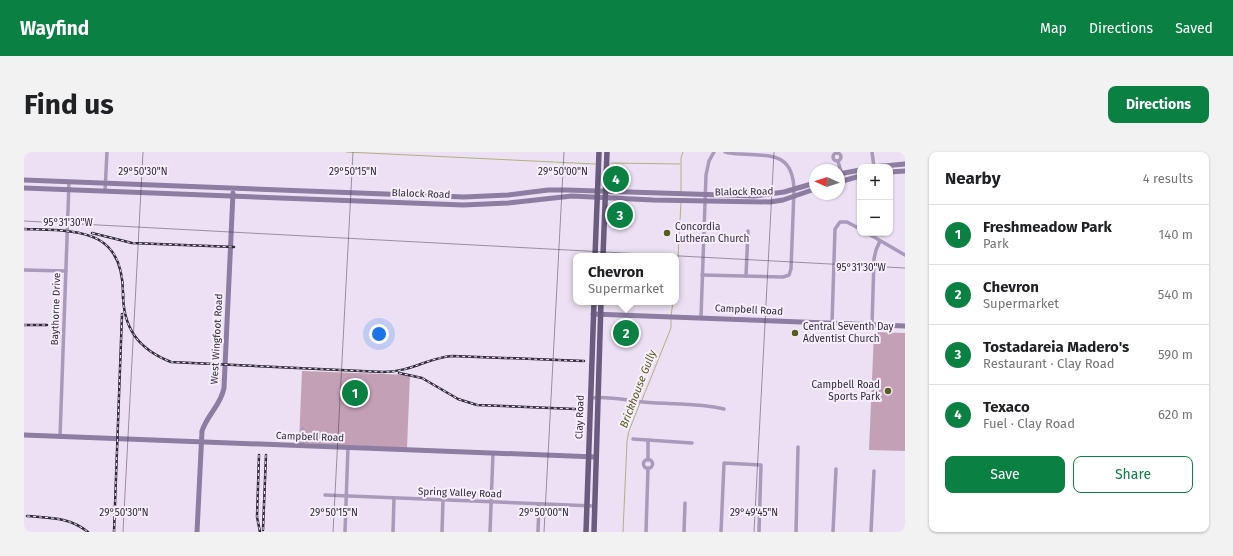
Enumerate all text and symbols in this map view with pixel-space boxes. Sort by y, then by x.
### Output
text: Wayfind [20,17,89,40]
text: Map [1040,20,1067,37]
text: Directions [1089,20,1153,37]
text: Saved [1175,20,1213,37]
button: Directions [1108,86,1209,123]
text: Find us [24,88,114,121]
pin: 4 [603,164,629,194]
north arrow [809,164,845,200]
map controls [857,164,893,236]
button: + [857,164,893,200]
text: 29°50'30"N [118,166,168,178]
text: 29°50'15"N [329,166,377,178]
text: 29°50'00"N [538,166,588,178]
text: Nearby [945,168,1000,189]
text: 4 results [1143,171,1193,186]
street label: Blalock Road [715,185,773,199]
street label: Blalock Road [391,187,451,201]
pin: 3 [607,200,633,230]
button: − [857,200,893,236]
text: 95°31'30"W [43,217,93,229]
text: Freshmeadow Park [983,218,1112,236]
place label: Concordia Lutheran Church [675,221,749,245]
text: 1 [955,227,961,242]
text: 140 m [1159,227,1193,242]
marker: Concordia Lutheran Church [662,228,672,238]
text: Park [983,236,1009,251]
popup [573,253,679,305]
text: 95°31'30"W [836,262,886,274]
text: Chevron [588,263,644,281]
street label: Baythorne Drive [49,272,63,346]
text: Chevron [983,278,1039,296]
text: Supermarket [588,281,664,296]
text: 2 [955,287,961,302]
text: 540 m [1158,287,1193,302]
street label: West Wingfoot Road [209,293,225,385]
text: Supermarket [983,296,1059,311]
street label: Campbell Road [715,302,783,318]
pin: 2 [613,318,639,348]
place label: Central Seventh Day Adventist Church [803,321,894,345]
your location [369,324,389,344]
marker: Central Seventh Day Adventist Church [790,328,800,338]
text: Tostadareia Madero's [983,338,1129,356]
text: 3 [955,347,961,362]
text: 590 m [1158,347,1193,362]
water label: Brickhouse Gully [617,348,659,430]
text: Restaurant · Clay Road [983,356,1115,371]
pin: 1 [342,378,368,408]
place label: Campbell Road Sports Park [812,379,881,403]
marker: Campbell Road Sports Park [883,386,893,396]
street label: Clay Road [573,395,587,439]
text: Texaco [983,398,1030,416]
text: 4 [954,407,962,422]
text: 620 m [1158,407,1193,422]
text: Fuel · Clay Road [983,416,1075,431]
street label: Campbell Road [276,430,344,444]
button: Save [945,456,1065,493]
button: Share [1073,456,1193,493]
street label: Spring Valley Road [418,486,502,500]
text: 29°50'30"N [99,507,149,519]
text: 29°50'15"N [310,507,358,519]
text: 29°50'00"N [519,507,569,519]
text: 29°49'45"N [730,507,778,519]

